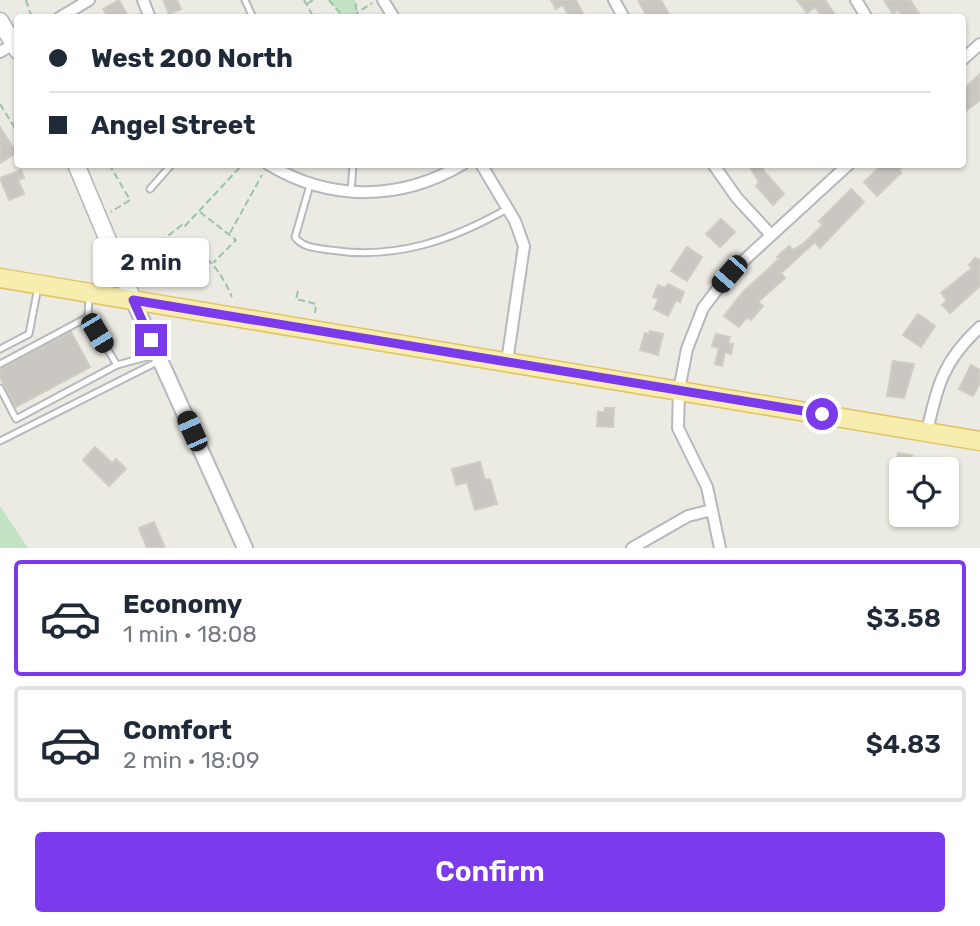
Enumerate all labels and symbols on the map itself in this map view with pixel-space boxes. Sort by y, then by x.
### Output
callout: 2 min [93,238,209,288]
car [708,251,751,297]
car [78,310,117,356]
route end [135,324,167,356]
route start [806,398,838,430]
car [174,408,211,454]

